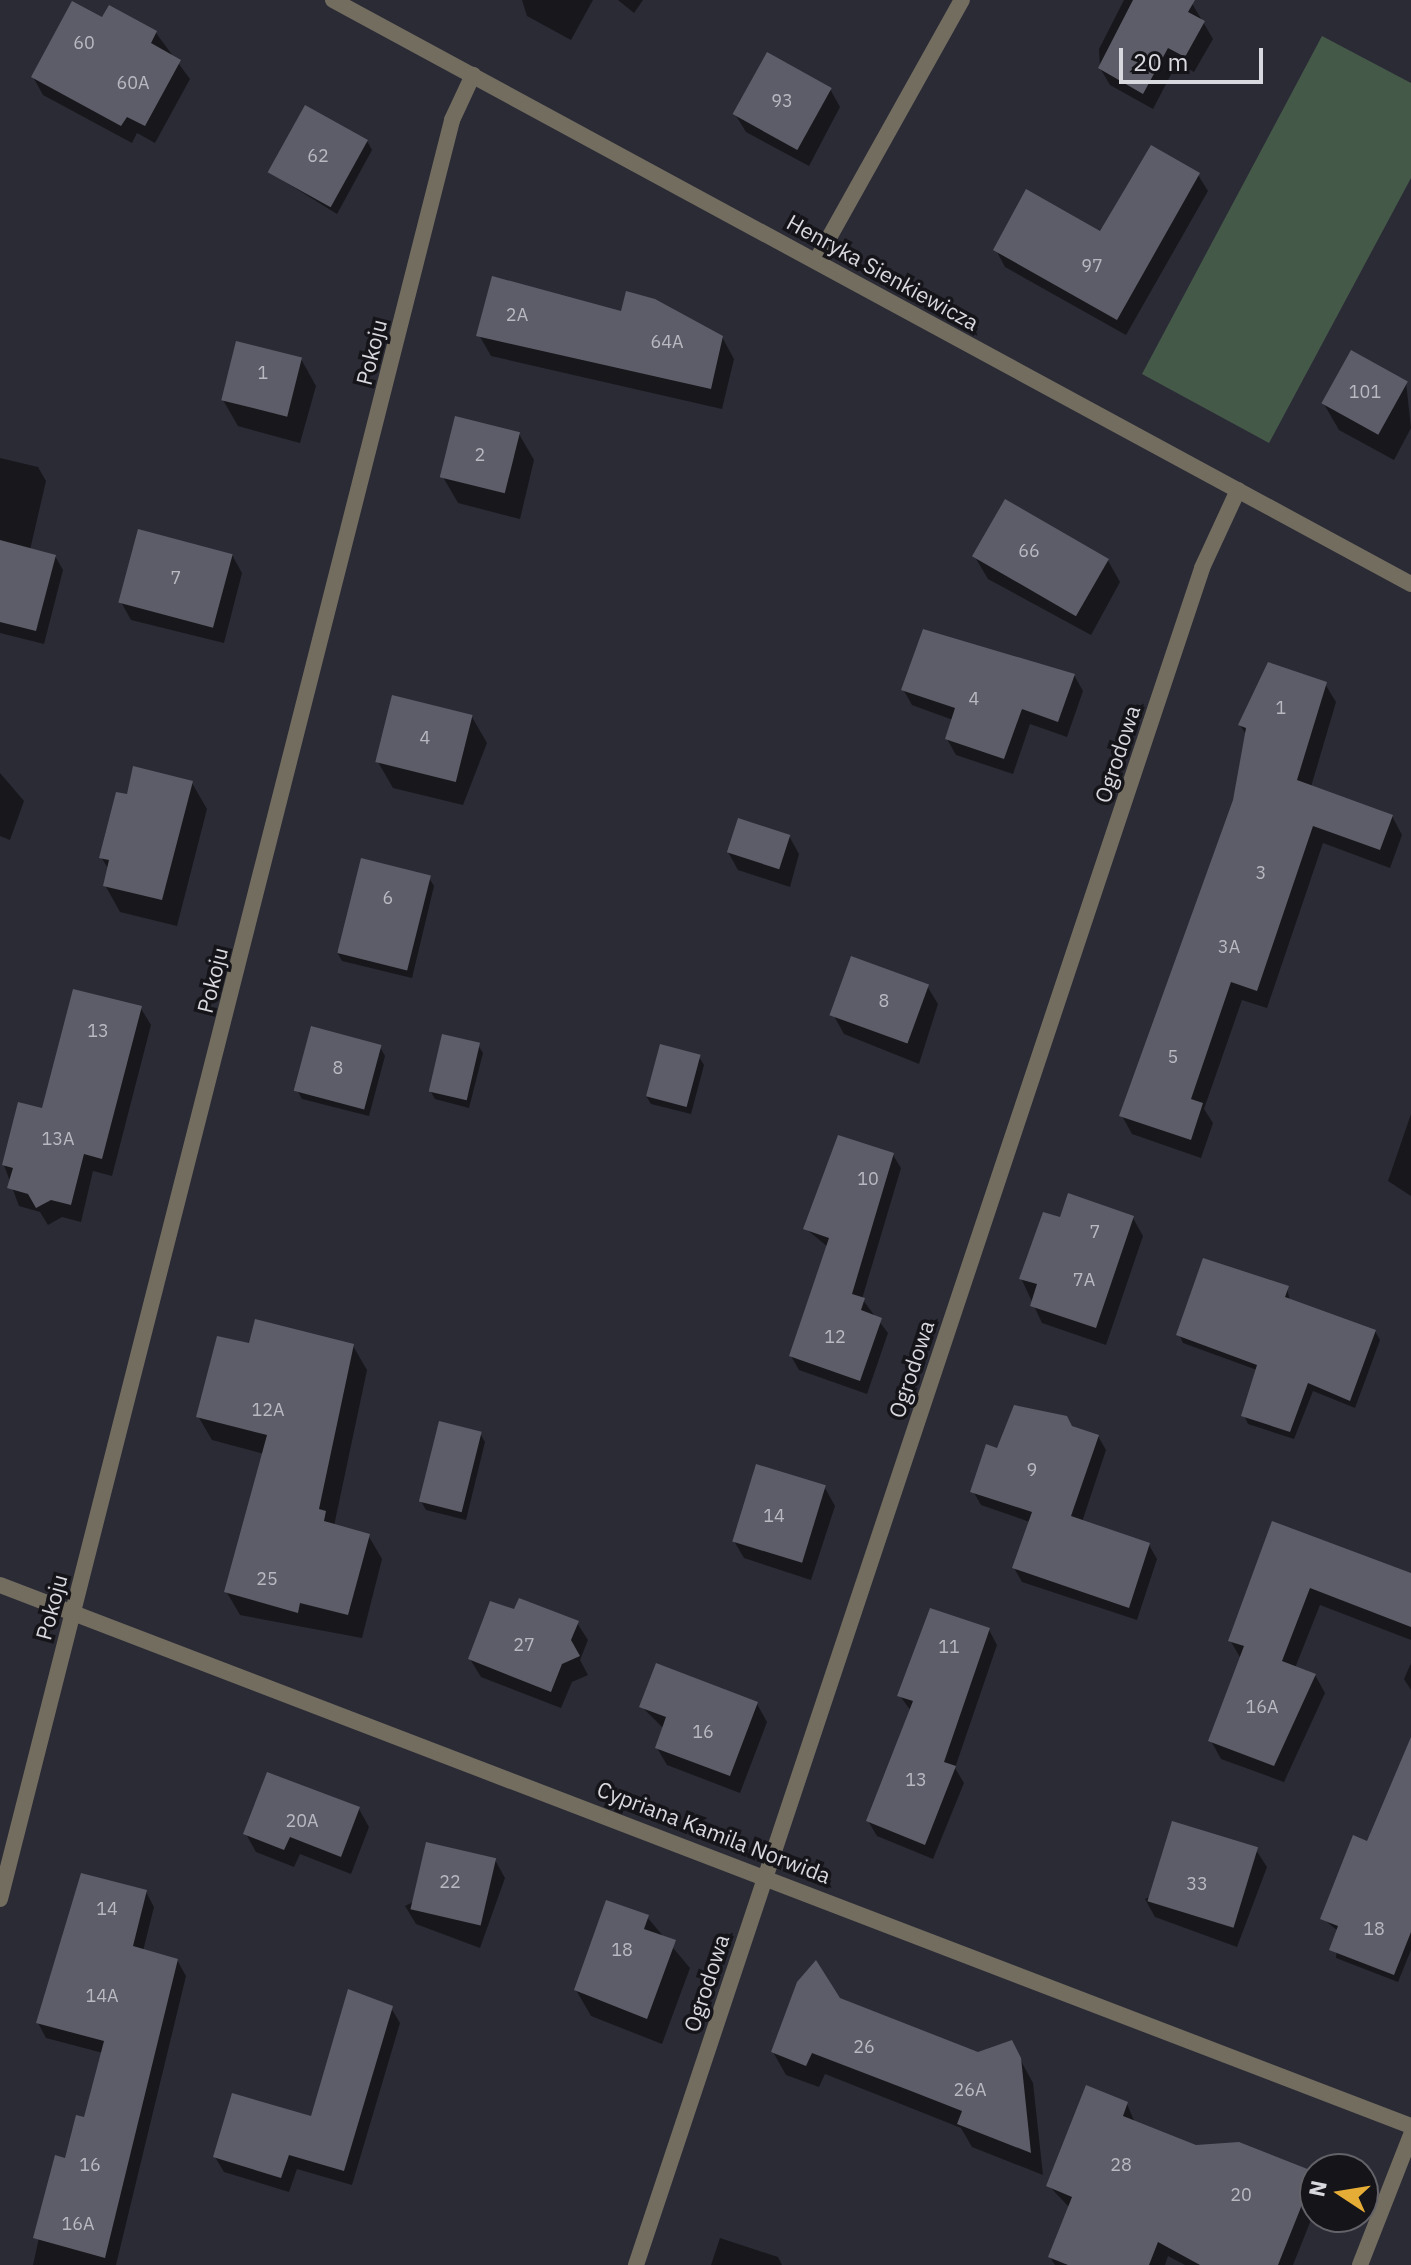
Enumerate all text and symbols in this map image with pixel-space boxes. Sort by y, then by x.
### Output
house number: 60 [73,32,95,54]
scale bar [1123,32,1267,82]
text: 20 m [1133,46,1188,78]
house number: 60A [116,72,150,94]
house number: 93 [771,90,793,112]
house number: 62 [307,145,329,167]
street label: Henryka Sienkiewicza [783,208,983,336]
house number: 97 [1081,255,1103,277]
house number: 2A [506,304,528,326]
street label: Pokoju [350,316,392,388]
house number: 64A [650,331,684,353]
house number: 1 [258,362,268,384]
house number: 101 [1349,381,1381,403]
house number: 2 [475,444,485,466]
house number: 66 [1018,540,1040,562]
house number: 7 [171,567,181,589]
house number: 4 [969,688,979,710]
house number: 1 [1276,697,1286,719]
street label: Ogrodowa [1089,702,1145,806]
house number: 4 [420,727,430,749]
house number: 3 [1256,862,1266,884]
house number: 6 [383,887,393,909]
house number: 3A [1218,936,1240,958]
street label: Pokoju [191,944,233,1016]
house number: 8 [879,990,889,1012]
house number: 13 [87,1020,109,1042]
house number: 5 [1168,1046,1178,1068]
house number: 8 [333,1057,343,1079]
house number: 13A [41,1128,75,1150]
house number: 10 [857,1168,879,1190]
house number: 7 [1090,1221,1100,1243]
house number: 7A [1073,1269,1095,1291]
street label: Ogrodowa [883,1317,939,1421]
house number: 12 [824,1326,846,1348]
house number: 12A [251,1399,285,1421]
house number: 9 [1027,1459,1037,1481]
house number: 14 [763,1505,785,1527]
house number: 25 [256,1568,278,1590]
street label: Pokoju [30,1571,72,1643]
house number: 27 [513,1634,535,1656]
house number: 11 [938,1636,960,1658]
house number: 16A [1245,1696,1279,1718]
house number: 16 [692,1721,714,1743]
house number: 13 [905,1769,927,1791]
street label: Cypriana Kamila Norwida [593,1775,835,1889]
house number: 20A [285,1810,319,1832]
house number: 22 [439,1871,461,1893]
house number: 33 [1186,1873,1208,1895]
house number: 14 [96,1898,118,1920]
house number: 18 [1363,1918,1385,1940]
street label: Ogrodowa [678,1931,734,2035]
house number: 18 [611,1939,633,1961]
house number: 14A [85,1985,119,2007]
house number: 26 [853,2036,875,2058]
house number: 26A [953,2079,987,2101]
north arrow [1299,2153,1379,2233]
house number: 16 [79,2154,101,2176]
house number: 28 [1110,2154,1132,2176]
text: N [1301,2178,1333,2199]
house number: 20 [1230,2184,1252,2206]
house number: 16A [61,2213,95,2235]

